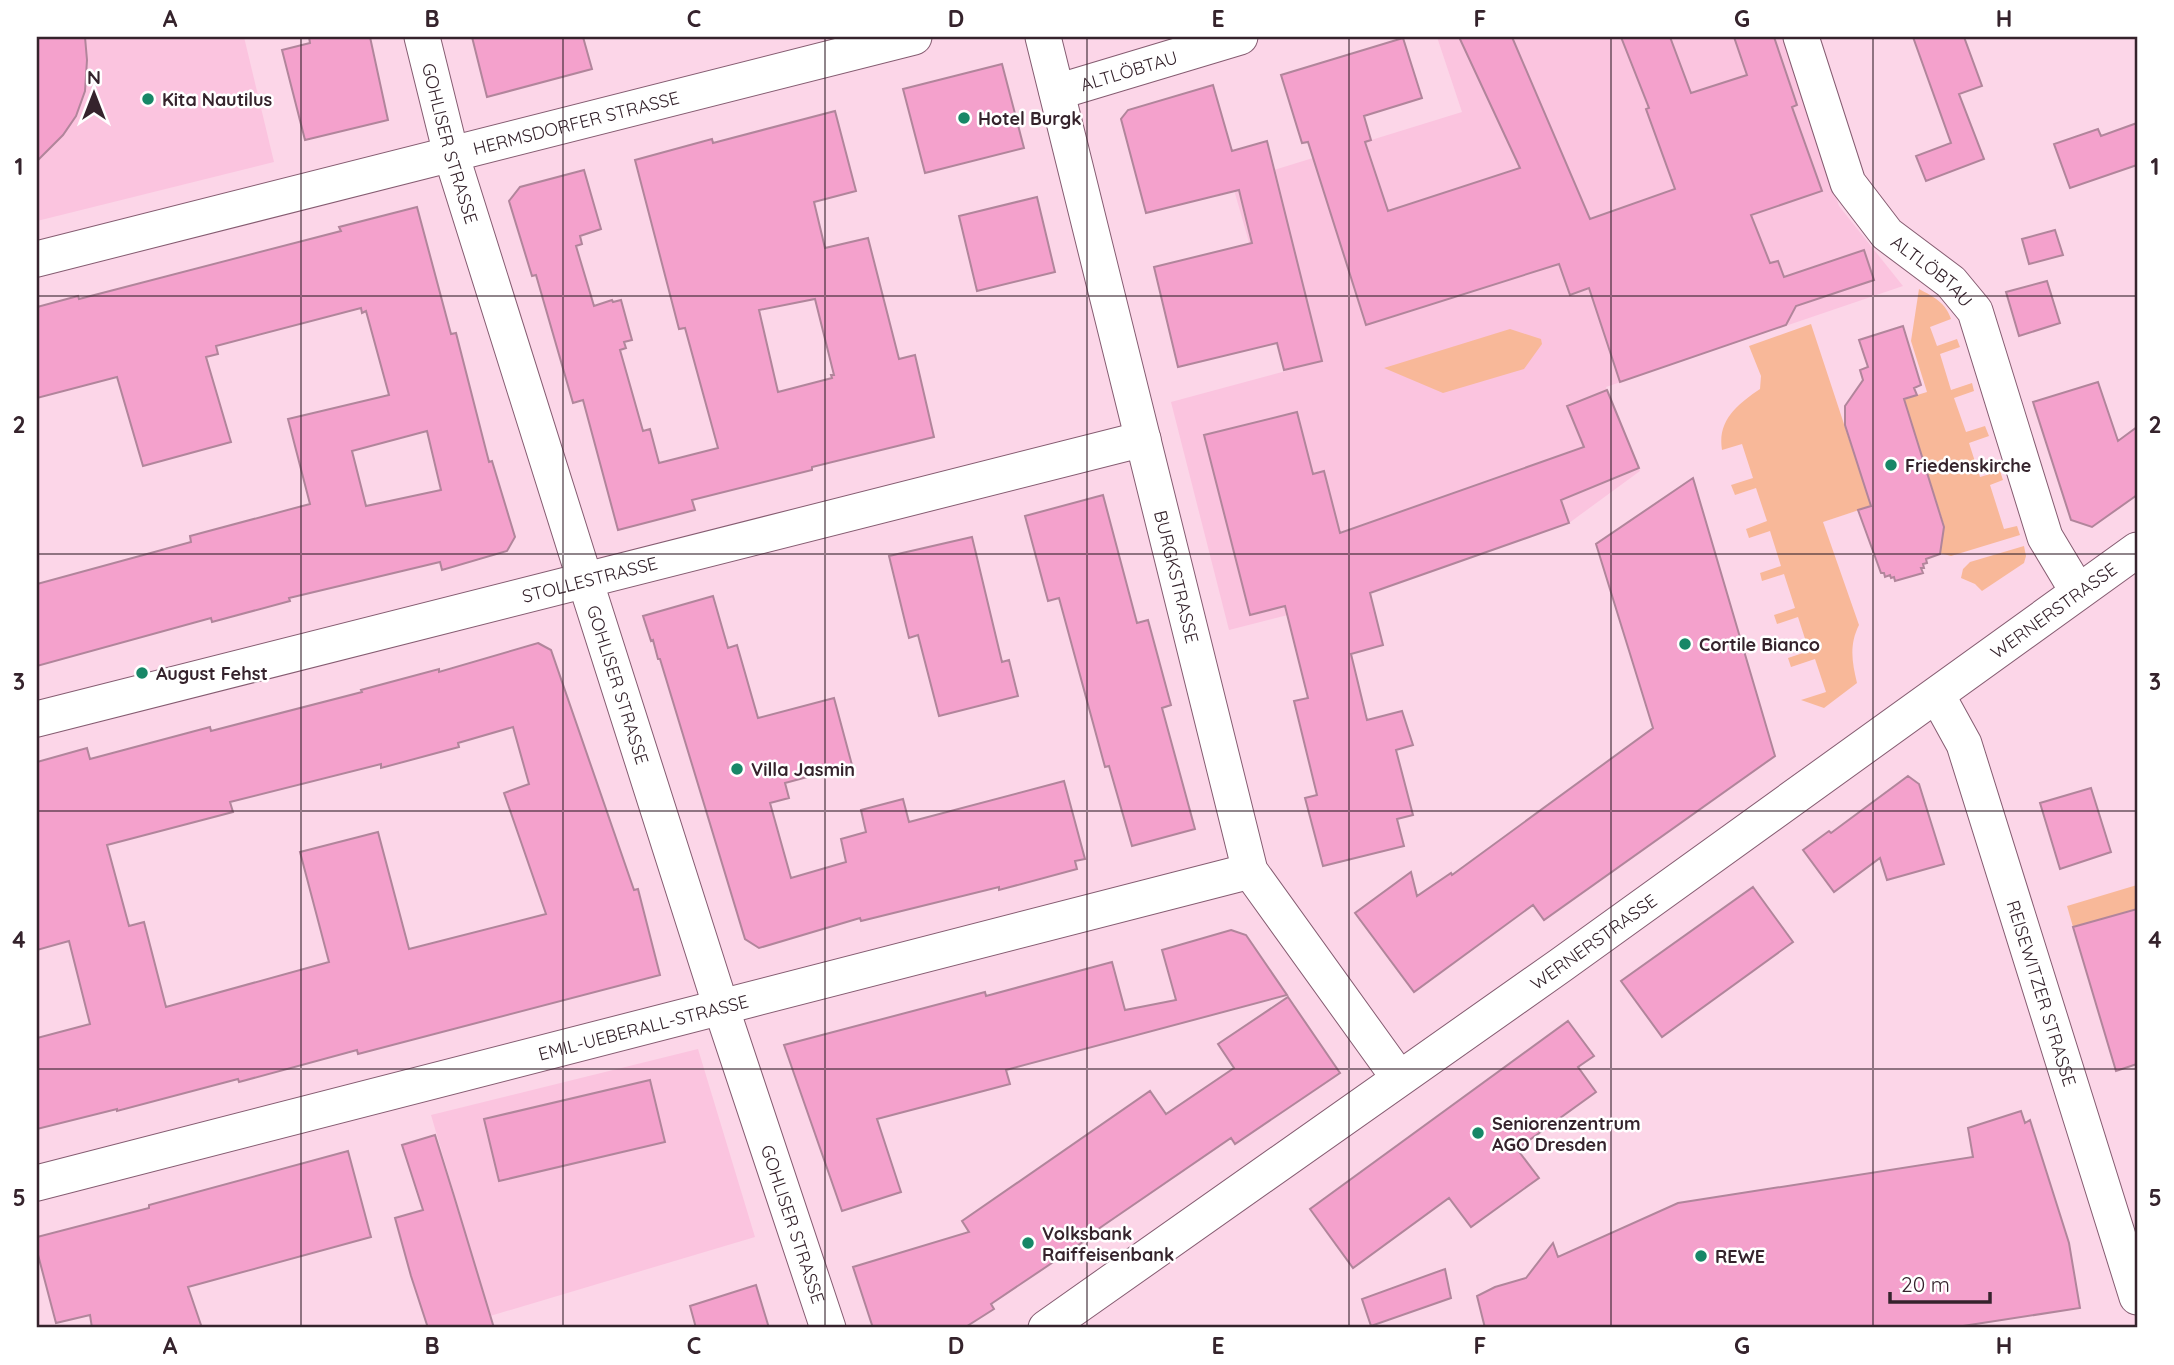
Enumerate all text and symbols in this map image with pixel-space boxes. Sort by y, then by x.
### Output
text: A [163,4,178,33]
text: B [424,4,440,33]
text: C [687,4,701,33]
text: D [948,4,964,33]
text: E [1211,4,1225,33]
text: F [1474,4,1486,33]
text: G [1734,4,1750,33]
text: H [1996,4,2012,33]
street label: ALTLÖBTAU [1078,45,1180,96]
north arrow [60,60,130,130]
street label: GOHLISER STRASSE [417,60,484,227]
text: N [87,65,101,89]
street label: HERMSDORFER STRASSE [471,85,681,160]
place label: Kita Nautilus [162,88,273,111]
marker: Kita Nautilus [140,91,156,107]
place label: Hotel Burgk [978,107,1082,130]
marker: Hotel Burgk [956,110,972,126]
text: 1 [15,152,23,181]
text: 1 [2151,152,2159,181]
street label: ALTLÖBTAU [1887,230,1978,311]
text: 2 [12,410,26,439]
text: 2 [2148,410,2162,439]
place label: Friedenskirche [1905,454,2031,477]
marker: Friedenskirche [1883,457,1899,473]
street label: BURGKSTRASSE [1149,508,1204,645]
street label: STOLLESTRASSE [519,551,660,607]
street label: WERNERSTRASSE [1986,557,2121,663]
street label: GOHLISER STRASSE [582,602,654,767]
place label: Cortile Bianco [1699,633,1820,656]
marker: Cortile Bianco [1677,636,1693,652]
place label: August Fehst [156,662,268,685]
marker: August Fehst [134,665,150,681]
text: 3 [13,667,25,696]
text: 3 [2149,667,2161,696]
place label: Villa Jasmin [751,758,855,781]
marker: Villa Jasmin [729,761,745,777]
street label: WERNERSTRASSE [1526,888,1661,995]
street label: REISEWITZER STRASSE [2002,897,2082,1089]
text: 4 [12,925,26,954]
text: 4 [2148,925,2162,954]
street label: EMIL-UEBERALL-STRASSE [536,989,751,1065]
place label: Seniorenzentrum AGO Dresden [1492,1112,1641,1156]
marker: Seniorenzentrum AGO Dresden [1470,1125,1486,1141]
street label: GOHLISER STRASSE [756,1142,830,1306]
text: 5 [12,1183,26,1212]
text: 5 [2148,1183,2162,1212]
place label: Volksbank Raiffeisenbank [1042,1222,1174,1266]
marker: Volksbank Raiffeisenbank [1020,1235,1036,1251]
place label: REWE [1715,1245,1765,1268]
marker: REWE [1693,1248,1709,1264]
scale bar [1890,1260,1990,1304]
text: 20 m [1901,1271,1950,1297]
text: A [163,1331,178,1360]
text: B [424,1331,440,1360]
text: C [687,1331,701,1360]
text: D [948,1331,964,1360]
text: E [1211,1331,1225,1360]
text: F [1474,1331,1486,1360]
text: G [1734,1331,1750,1360]
text: H [1996,1331,2012,1360]

